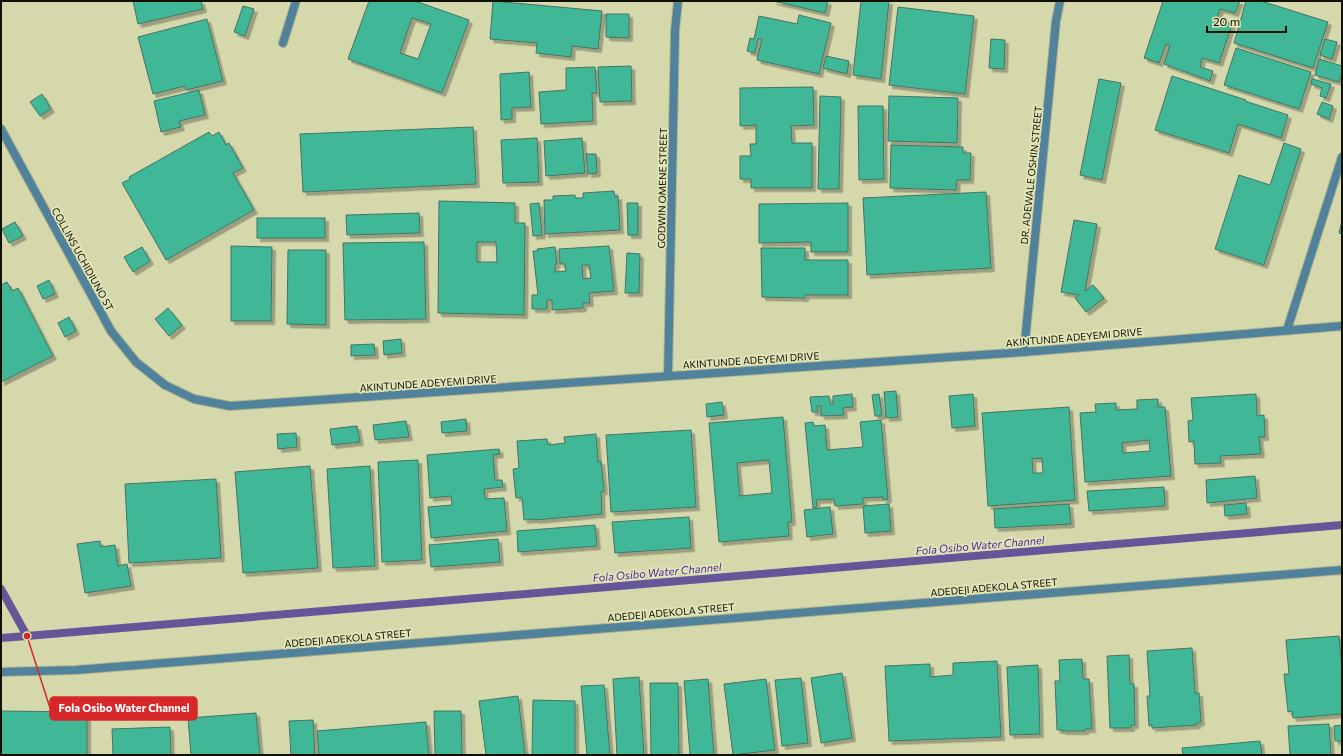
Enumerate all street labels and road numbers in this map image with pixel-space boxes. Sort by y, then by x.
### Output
street label: DR. ADEWALE OSHIN STREET [1018,104,1044,245]
street label: GODWIN OMENE STREET [655,127,669,249]
street label: COLLINS UCHIDIUNO ST [50,205,117,313]
street label: AKINTUNDE ADEYEMI DRIVE [1005,325,1143,349]
street label: AKINTUNDE ADEYEMI DRIVE [682,349,820,371]
street label: AKINTUNDE ADEYEMI DRIVE [359,372,497,394]
street label: ADEDEJI ADEKOLA STREET [930,575,1059,599]
street label: ADEDEJI ADEKOLA STREET [607,600,736,624]
street label: ADEDEJI ADEKOLA STREET [284,626,413,650]

